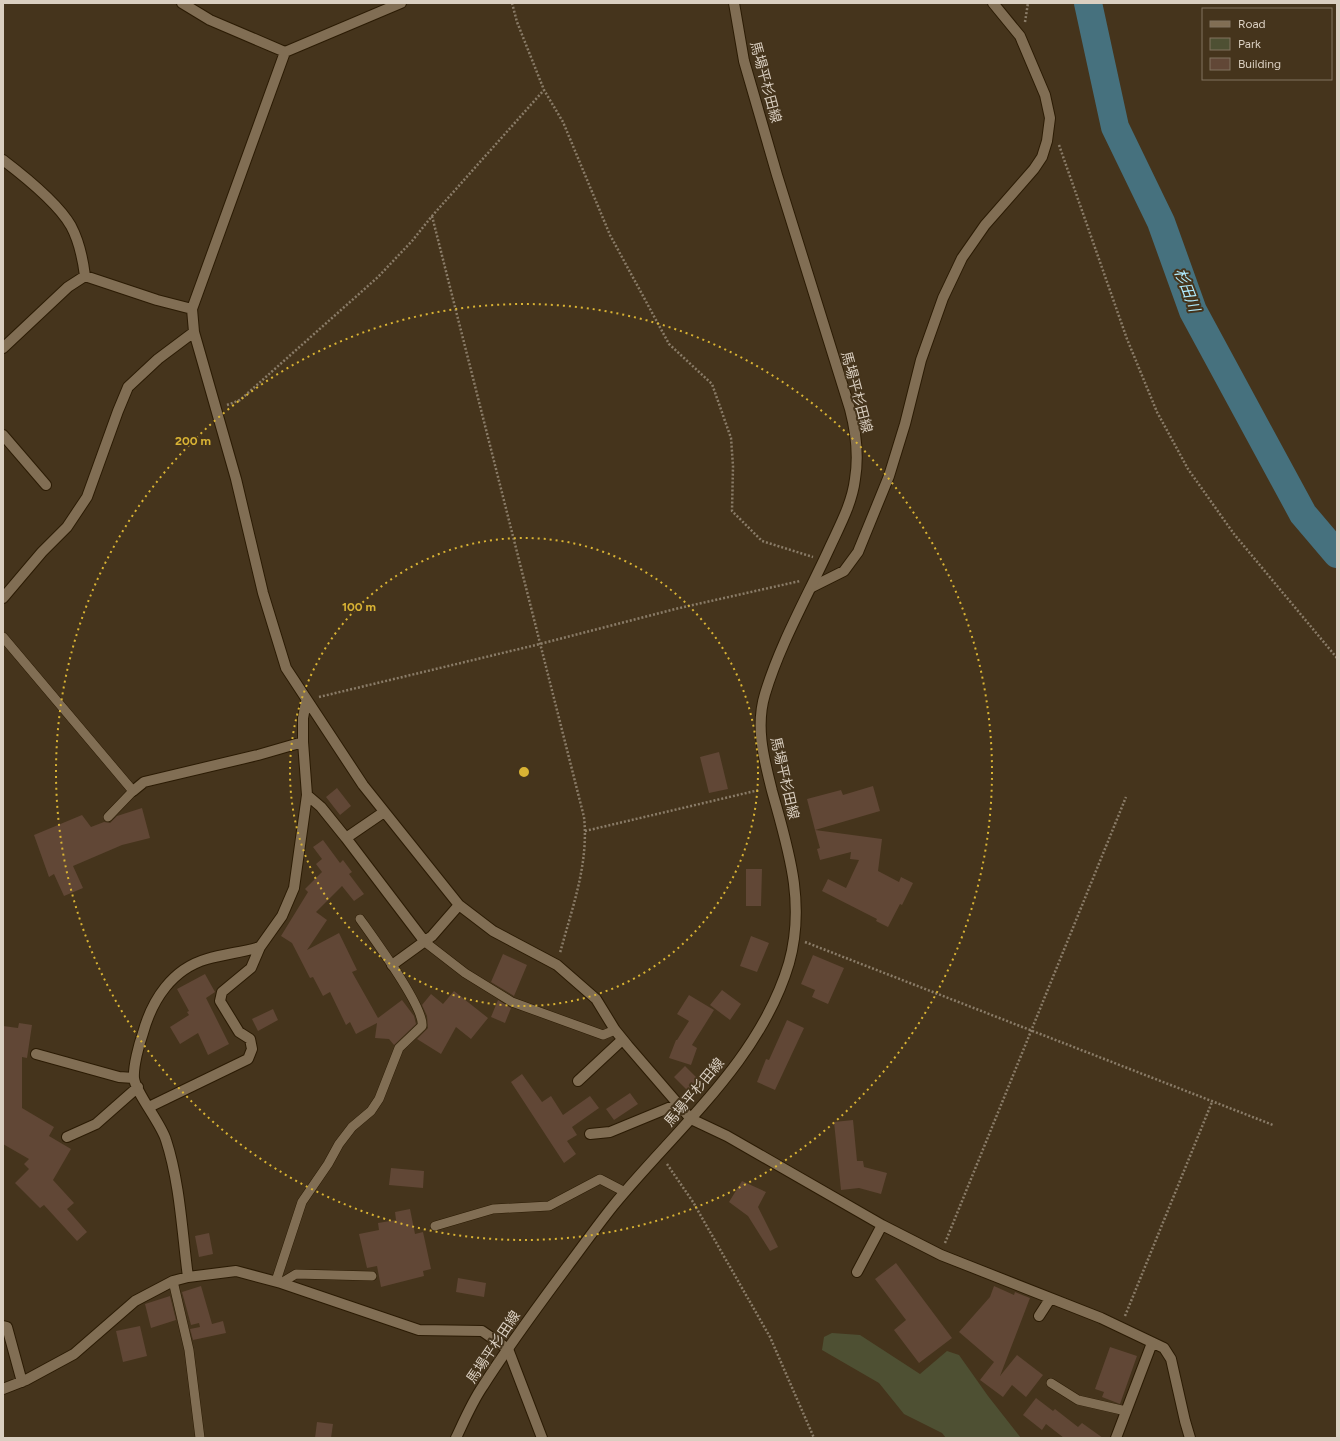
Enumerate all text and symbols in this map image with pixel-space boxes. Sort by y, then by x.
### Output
legend [1202,8,1332,80]
text: Road [1238,17,1266,31]
text: Park [1238,37,1261,51]
street label: 馬場平杉田線 [746,39,785,125]
text: Building [1238,57,1281,71]
water label: 杉田川 [1171,266,1204,316]
street label: 馬場平杉田線 [837,349,876,435]
text: 200 m [175,434,211,448]
text: 100 m [342,600,376,614]
street label: 馬場平杉田線 [767,735,802,821]
centre of rings [517,765,531,779]
street label: 馬場平杉田線 [661,1055,728,1130]
street label: 馬場平杉田線 [463,1308,524,1387]

